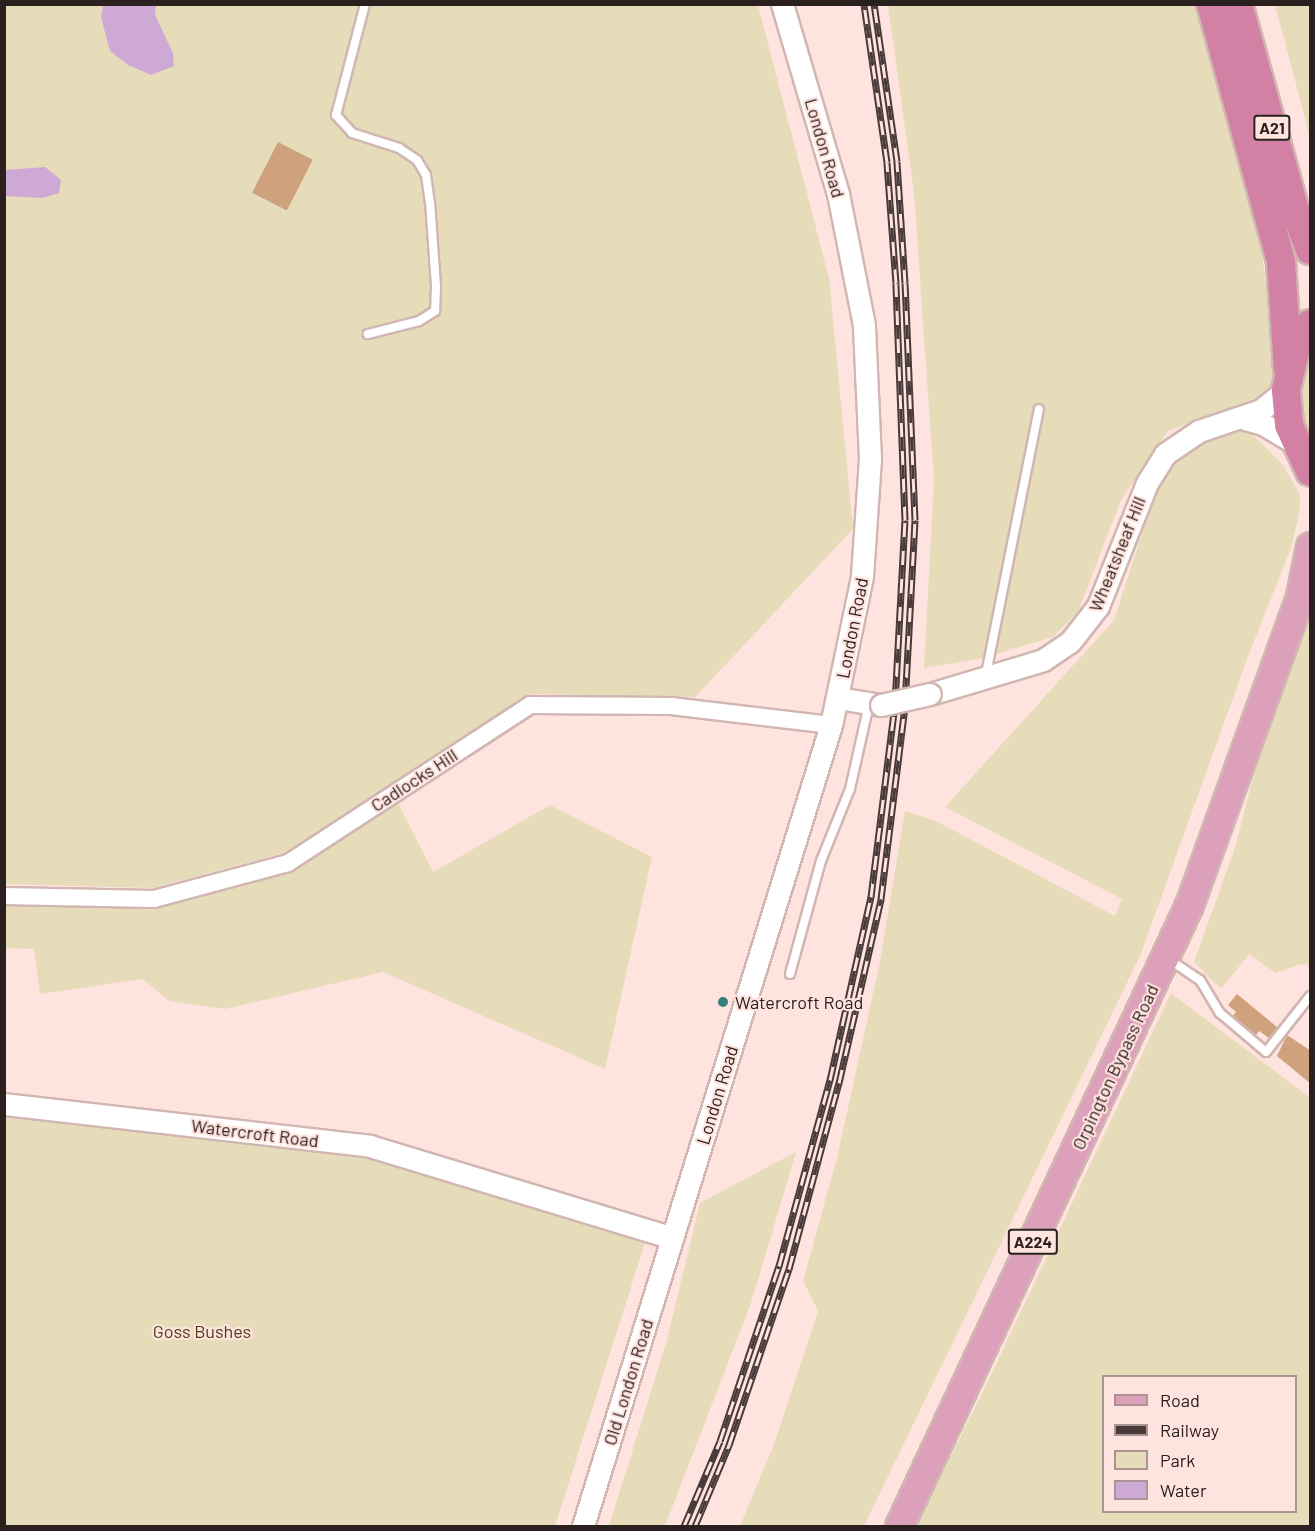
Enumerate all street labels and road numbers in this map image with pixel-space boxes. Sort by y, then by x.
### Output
street label: London Road [801,96,849,200]
road number: A21 [1252,115,1292,141]
street label: Wheatsheaf Hill [1084,493,1150,615]
street label: London Road [832,576,872,680]
street label: Cadlocks Hill [367,744,461,816]
street label: Orpington Bypass Road [1067,981,1163,1153]
street label: London Road [692,1043,742,1147]
street label: Watercroft Road [190,1114,320,1152]
road number: A224 [1008,1229,1058,1255]
street label: Old London Road [599,1316,657,1448]

